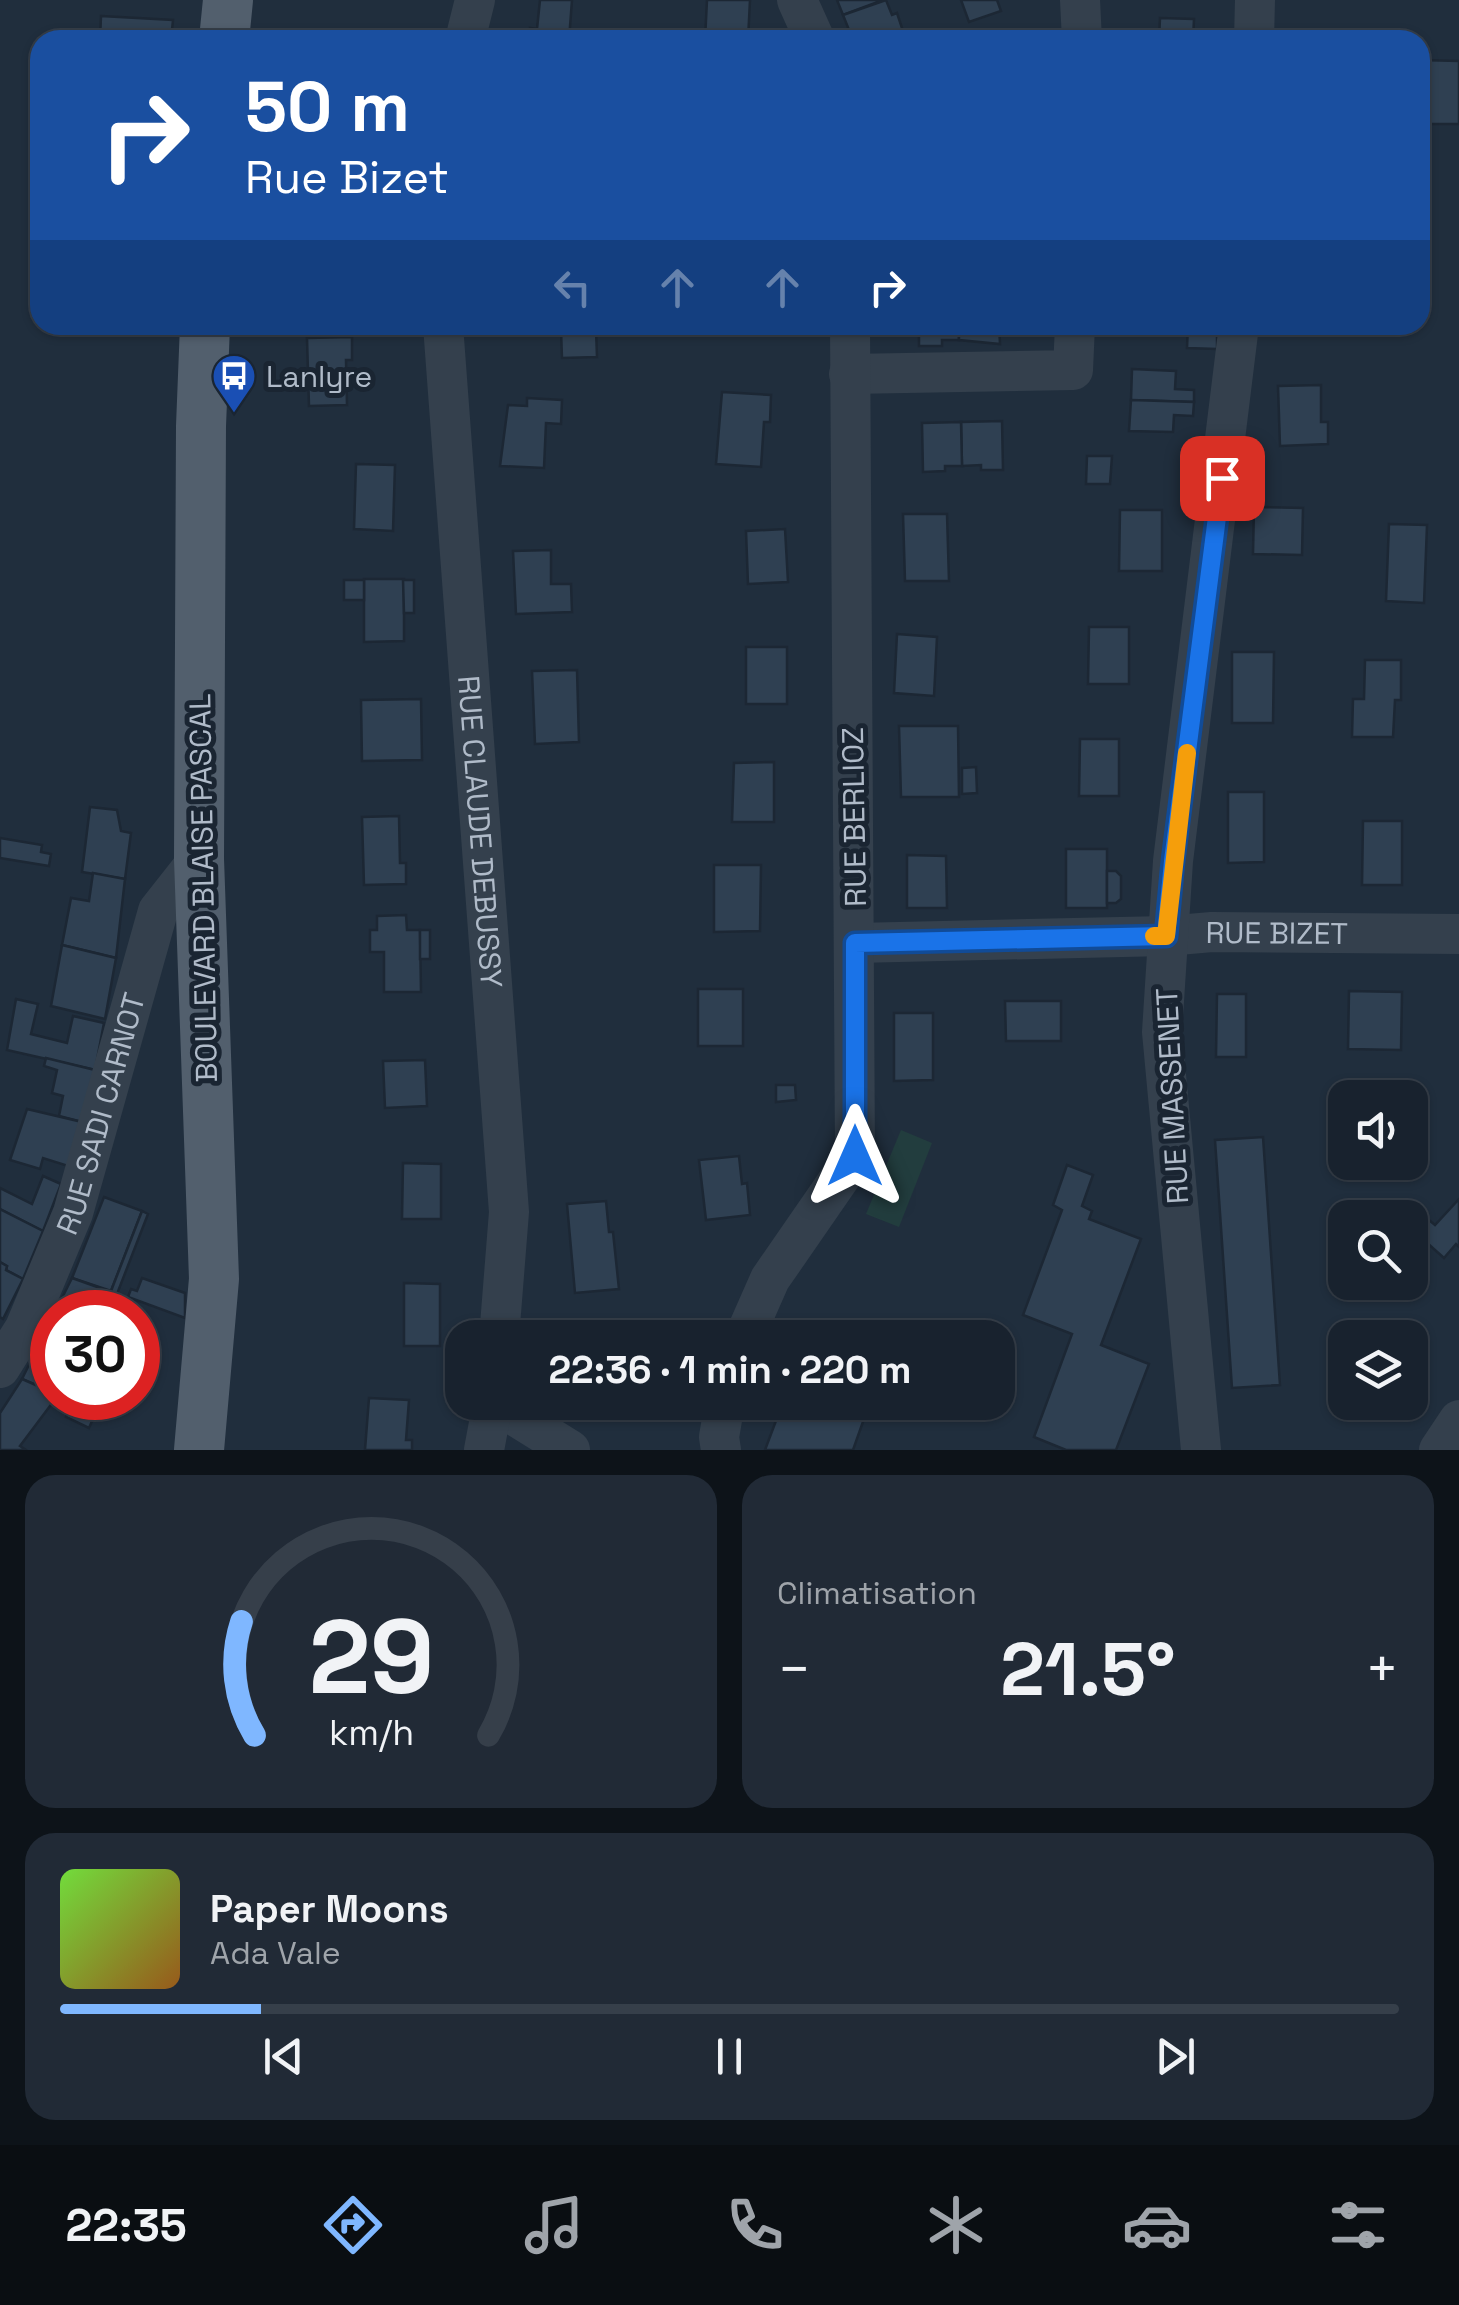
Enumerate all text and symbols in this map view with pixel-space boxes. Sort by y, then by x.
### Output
text: 50 m [245,62,410,151]
icon: right [80,70,210,200]
text: Rue Bizet [245,149,449,206]
icon: left [545,260,600,315]
icon: ahead [650,260,705,315]
icon: ahead [755,260,810,315]
icon: right [860,260,915,315]
bus stop icon: Lanlyre [211,353,257,414]
place label: Lanlyre [266,357,372,396]
pin [1180,436,1265,521]
icon: arrive [1195,451,1250,506]
street label: RUE CLAUDE DEBUSSY [450,674,512,989]
street label: BOULEVARD BLAISE PASCAL [180,693,226,1083]
street label: RUE BERLIOZ [833,727,875,907]
street label: RUE BIZET [1205,912,1348,953]
street label: RUE MASSENET [1147,987,1197,1205]
street label: RUE SADI CARNOT [47,988,154,1240]
map controls [1328,1080,1428,1420]
button: sound [1328,1080,1428,1180]
position arrow [803,1104,907,1208]
button: search [1328,1200,1428,1300]
speed limit sign: 30 [30,1290,160,1420]
button: layers [1328,1320,1428,1420]
text: 22:36 · 1 min · 220 m [549,1346,911,1394]
text: Climatisation [777,1573,977,1613]
text: 29 [308,1591,434,1723]
text: 21.5° [1000,1621,1176,1717]
text: − [777,1634,811,1704]
text: + [1365,1634,1399,1704]
text: km/h [328,1710,414,1755]
text: Paper Moons [210,1885,449,1933]
text: Ada Vale [210,1933,341,1973]
icon: previous [256,2029,311,2084]
icon: pause [702,2029,757,2084]
icon: next [1148,2029,1203,2084]
icon: directions [318,2190,388,2260]
icon: music [519,2190,589,2260]
icon: phone [720,2190,790,2260]
icon: climate [921,2190,991,2260]
icon: car [1122,2190,1192,2260]
icon: filters [1323,2190,1393,2260]
text: 22:35 [66,2197,187,2254]

